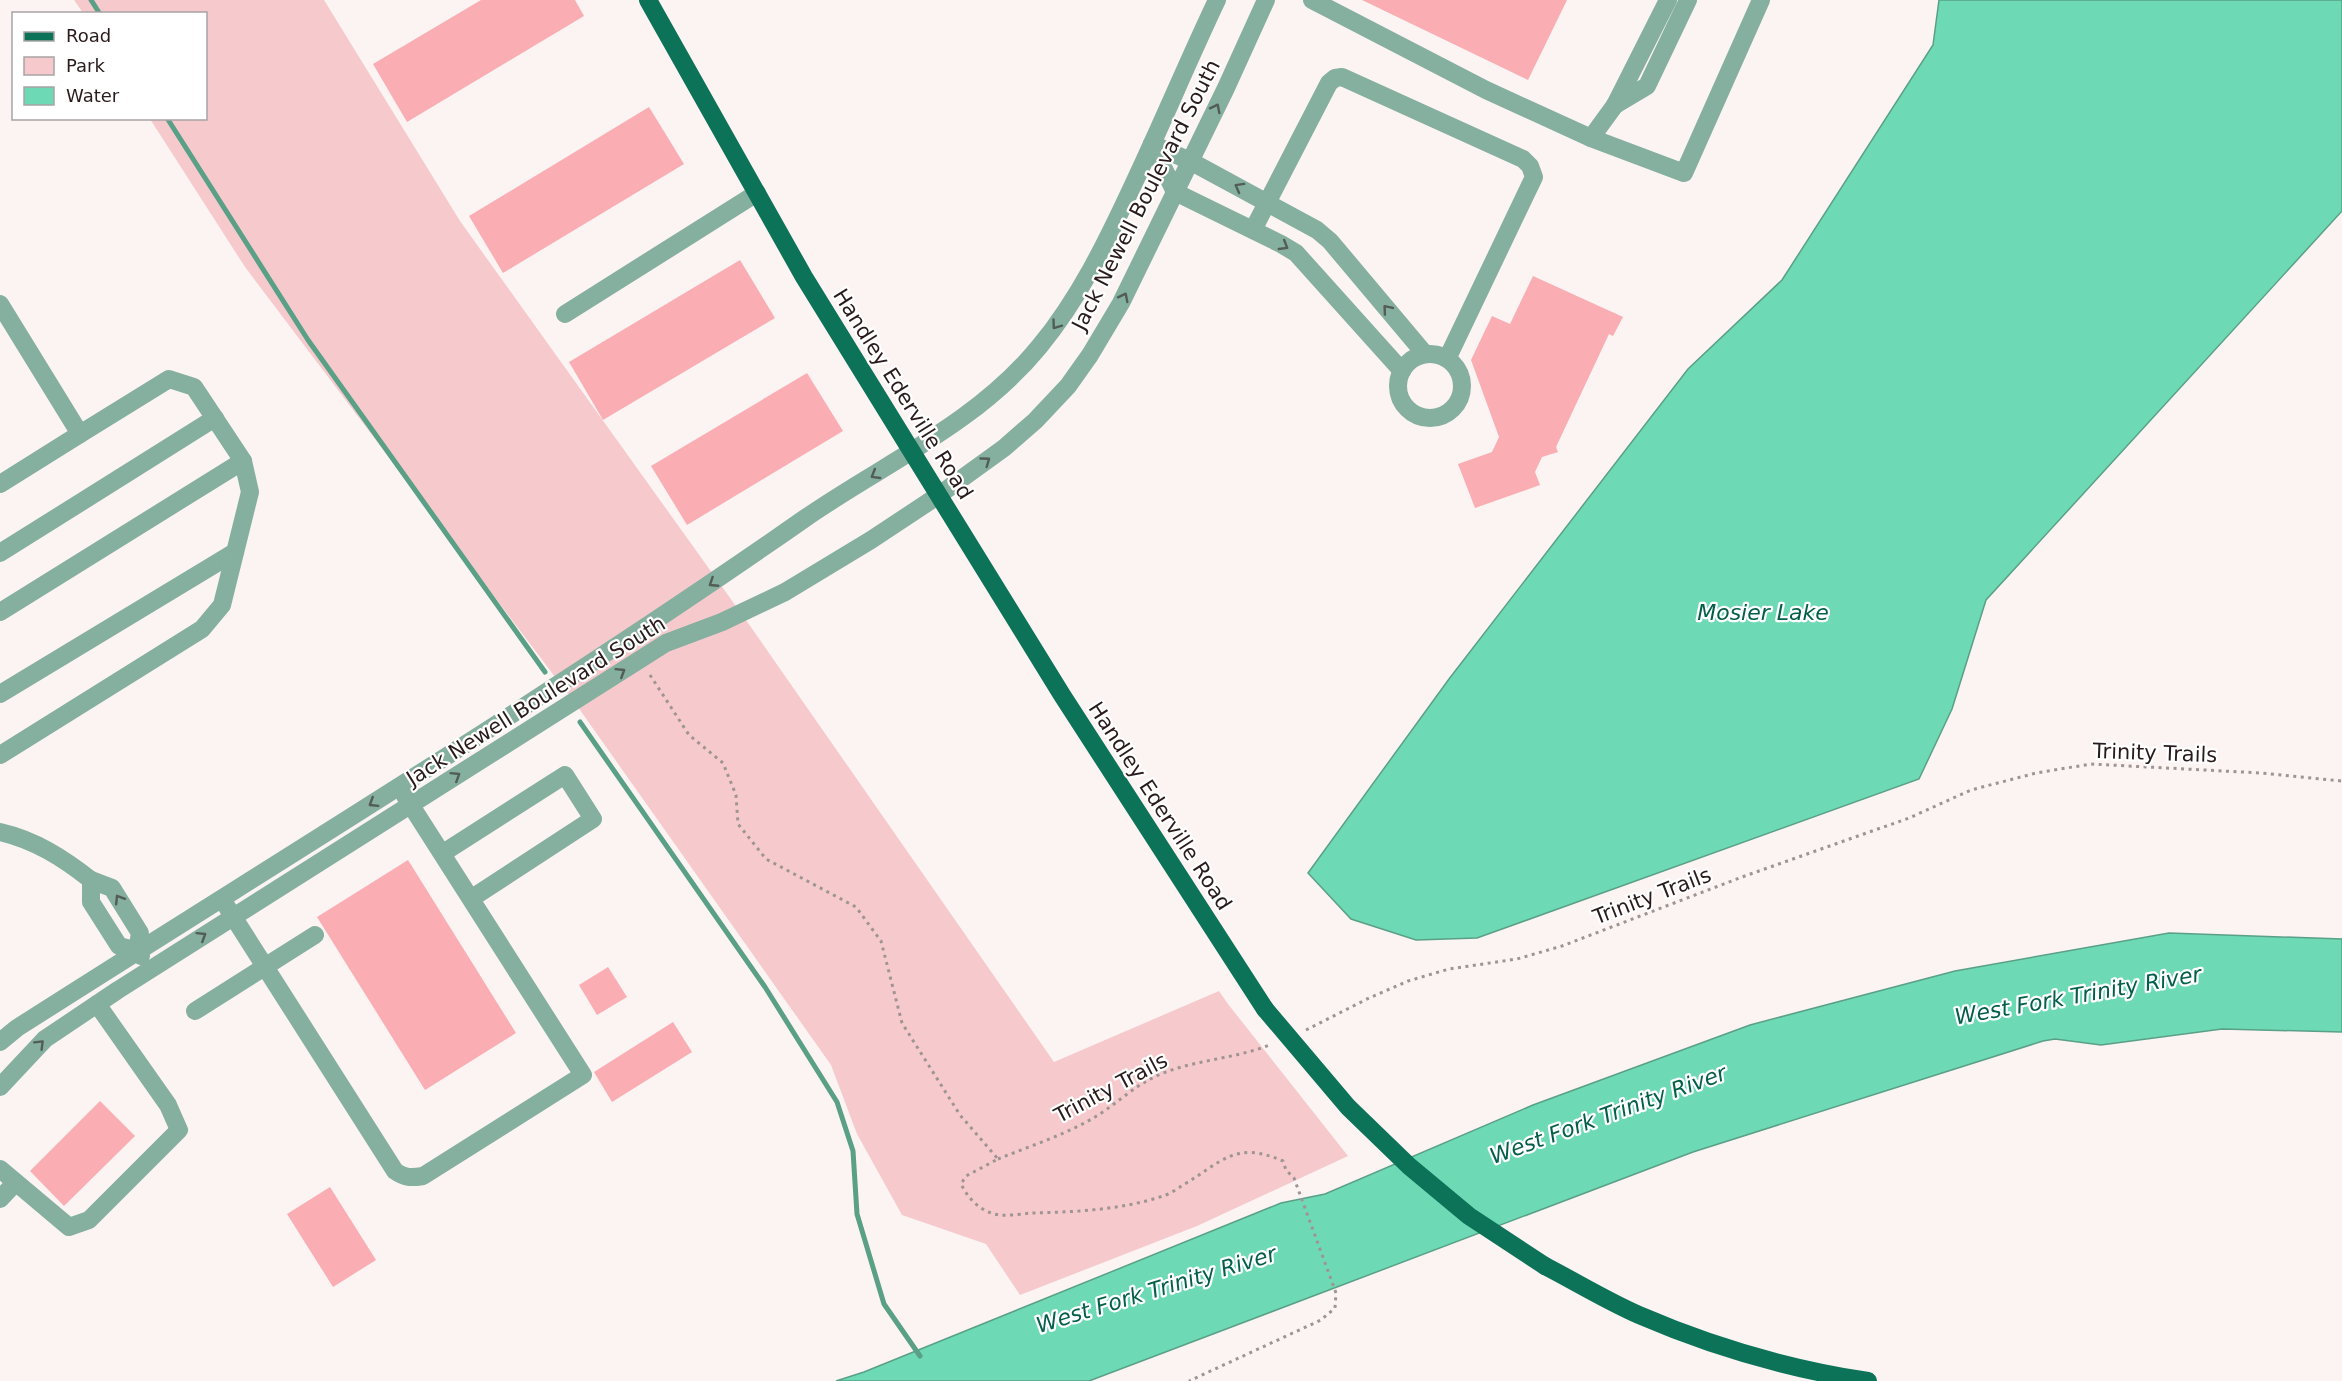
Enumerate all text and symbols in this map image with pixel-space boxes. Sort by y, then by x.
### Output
legend [12,12,207,120]
text: Road [66,25,111,46]
text: Park [66,55,105,76]
street label: Jack Newell Boulevard South [1066,56,1225,336]
text: Water [66,85,120,106]
one-way arrow [1209,104,1221,115]
one-way arrow [1235,183,1245,194]
one-way arrow [1278,239,1288,251]
street label: Handley Ederville Road [828,284,978,504]
one-way arrow [1116,293,1128,304]
one-way arrow [1383,305,1394,316]
one-way arrow [1052,318,1063,329]
one-way arrow [980,457,991,468]
one-way arrow [871,468,881,480]
one-way arrow [708,576,719,587]
water label: Mosier Lake [1697,600,1829,625]
street label: Jack Newell Boulevard South [401,611,670,792]
one-way arrow [615,667,625,679]
street label: Handley Ederville Road [1084,697,1236,915]
street label: Trinity Trails [2091,739,2218,767]
one-way arrow [450,772,460,784]
one-way arrow [369,796,379,808]
street label: Trinity Trails [1589,862,1714,930]
one-way arrow [115,895,126,906]
one-way arrow [196,932,206,944]
water label: West Fork Trinity River [1953,961,2205,1029]
one-way arrow [33,1041,44,1052]
street label: Trinity Trails [1049,1048,1172,1128]
water label: West Fork Trinity River [1487,1059,1732,1169]
water label: West Fork Trinity River [1033,1240,1281,1338]

